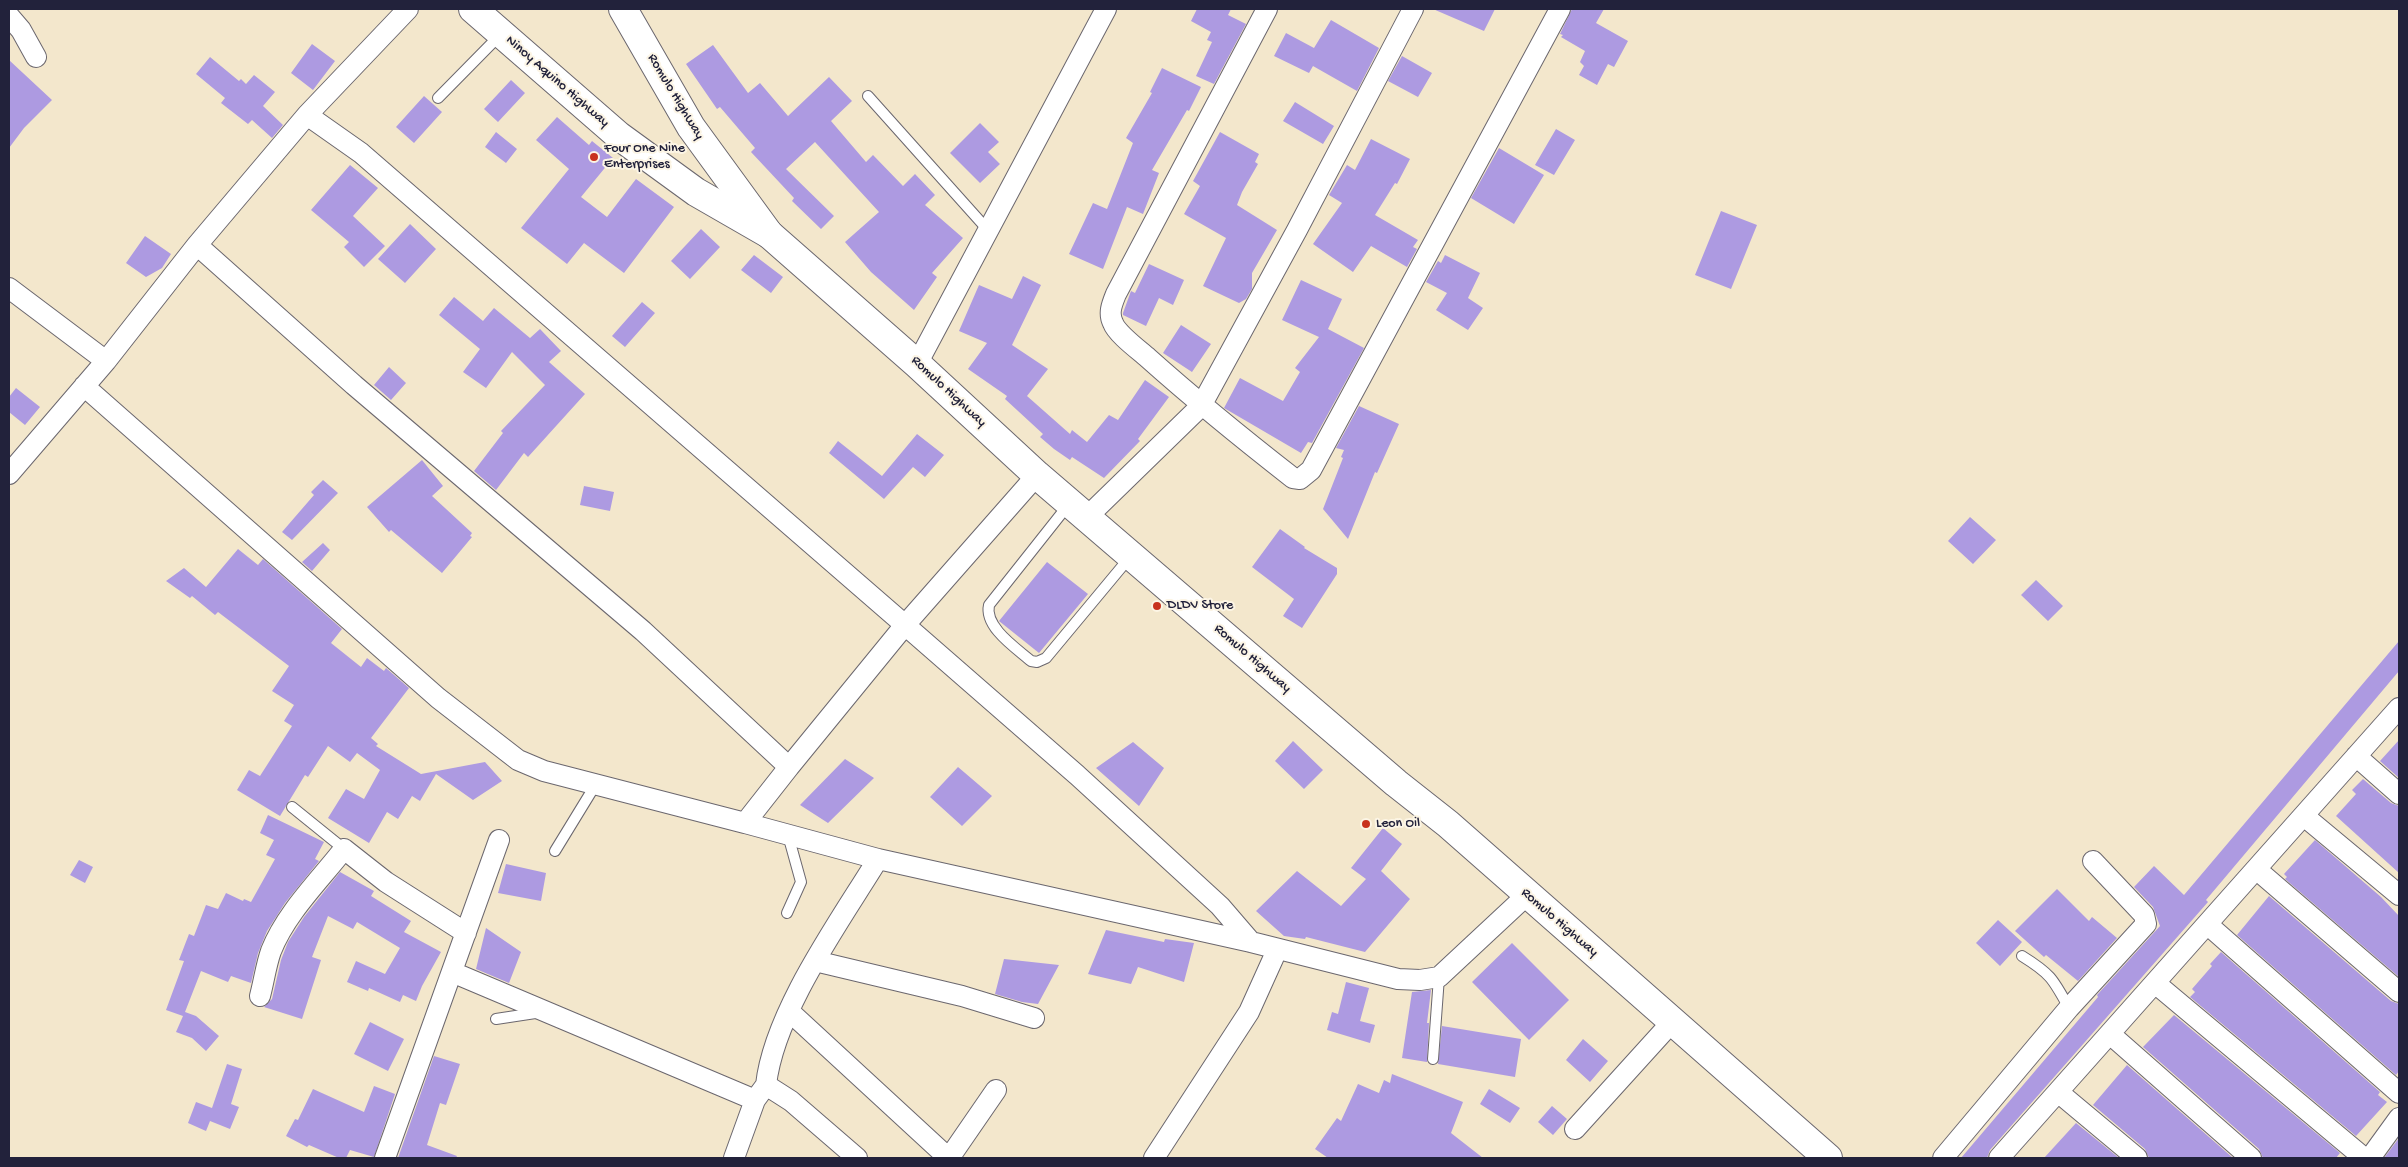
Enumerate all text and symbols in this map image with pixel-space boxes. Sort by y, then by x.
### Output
street label: Ninoy Aquino Highway [502,32,612,132]
street label: Romulo Highway [643,51,707,143]
place label: Four One Nine Enterprises [604,141,685,174]
marker: Four One Nine Enterprises [588,151,600,163]
street label: Romulo Highway [907,353,989,431]
place label: DLDV Store [1167,598,1233,614]
marker: DLDV Store [1151,600,1163,612]
street label: Romulo Highway [1210,621,1294,697]
place label: Leon Oil [1376,816,1420,832]
marker: Leon Oil [1360,818,1372,830]
street label: Romulo Highway [1517,885,1601,961]

